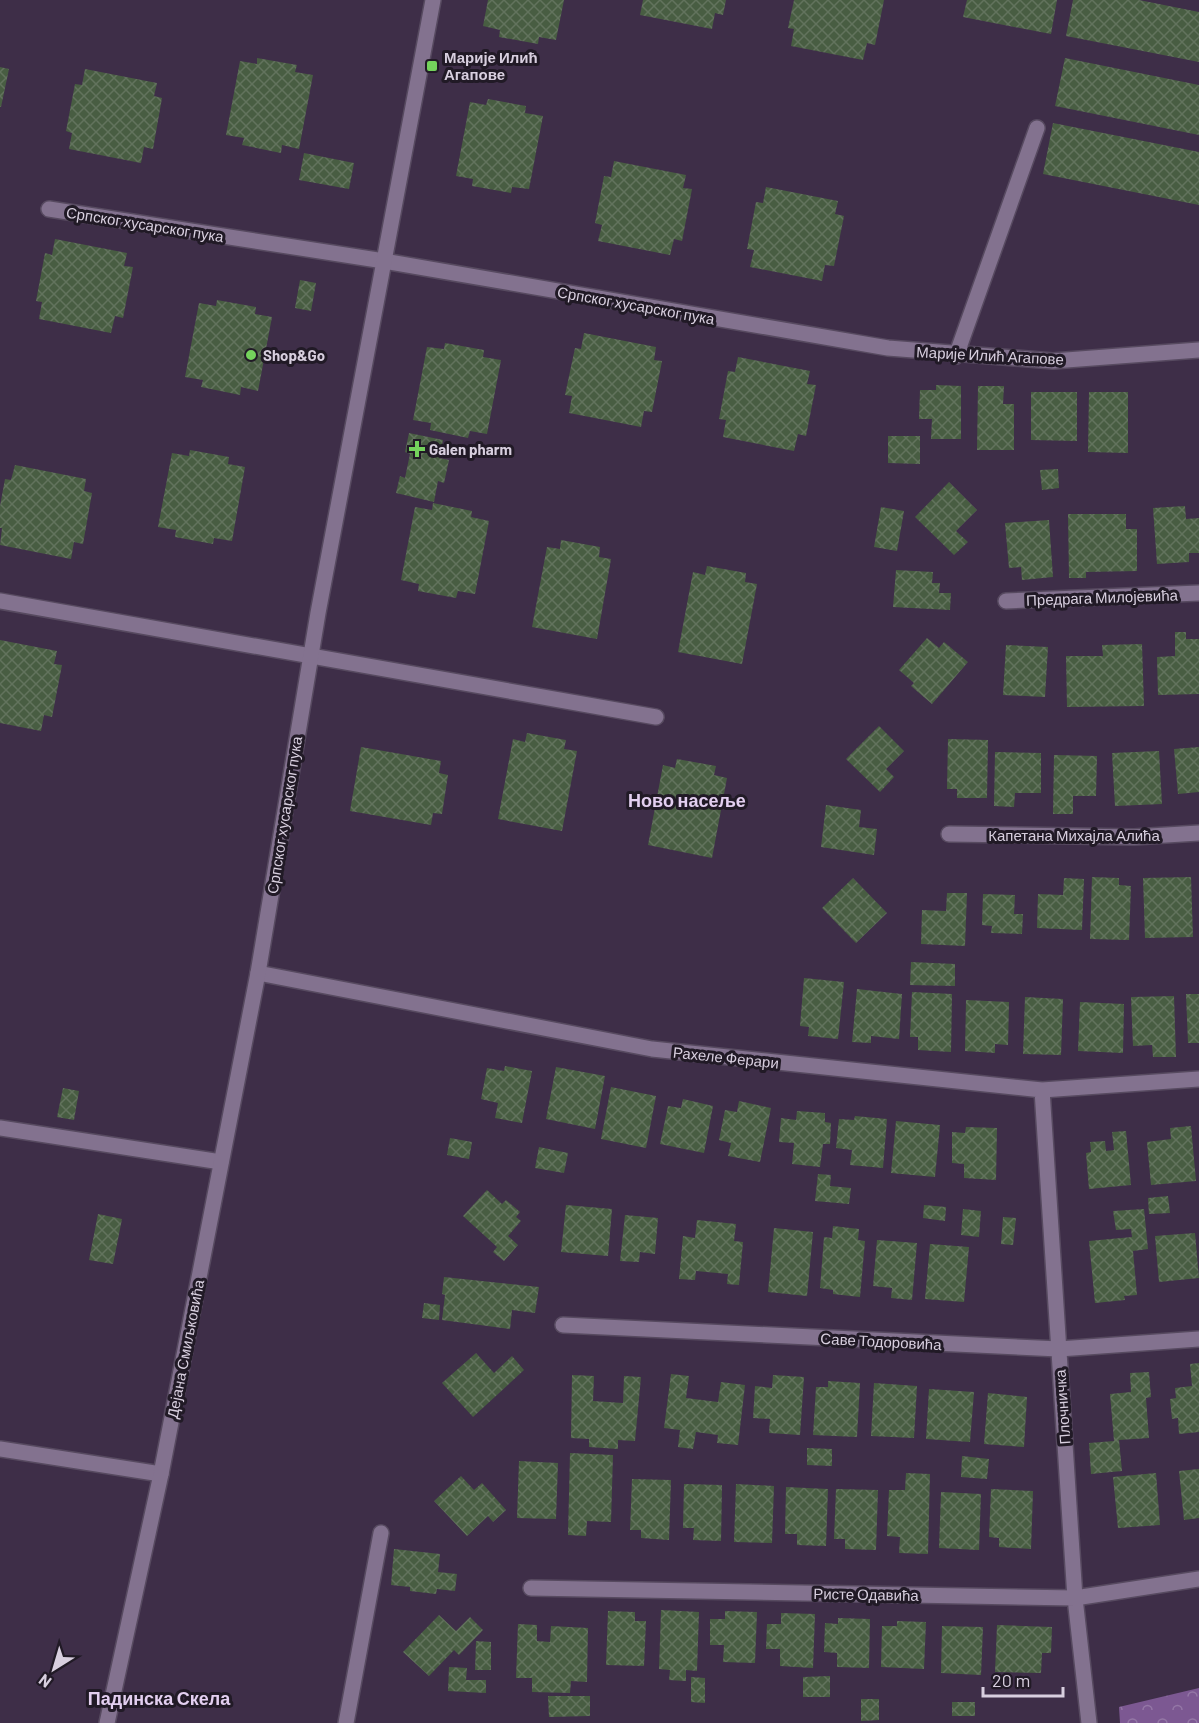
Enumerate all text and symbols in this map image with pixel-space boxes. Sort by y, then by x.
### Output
place label: Марије Илић Агапове [444,48,538,83]
marker: Марије Илић Агапове [425,59,439,73]
street label: Српског хусарског пука [65,203,226,245]
street label: Српског хусарског пука [556,282,717,328]
street label: Марије Илић Агапове [916,342,1064,368]
place label: Shop&Go [263,346,325,364]
marker: Shop&Go [244,348,258,362]
place label: Galen pharm [429,440,512,458]
marker: Galen pharm [410,442,424,456]
street label: Предрага Милојевића [1026,585,1179,609]
street label: Српског хусарског пука [263,734,305,895]
district label: Ново насеље [628,789,746,811]
street label: Капетана Михајла Алића [988,826,1160,844]
street label: Рахеле Ферари [672,1042,780,1072]
street label: Дејана Смиљковића [163,1277,207,1420]
street label: Саве Тодоровића [820,1329,943,1353]
street label: Плочничка [1050,1368,1074,1445]
street label: Ристе Одавића [813,1584,919,1604]
north arrow [24,1639,84,1699]
scale bar [983,1660,1062,1698]
text: 20 m [992,1669,1030,1691]
text: N [35,1671,55,1692]
district label: Падинска Скела [88,1687,231,1709]

